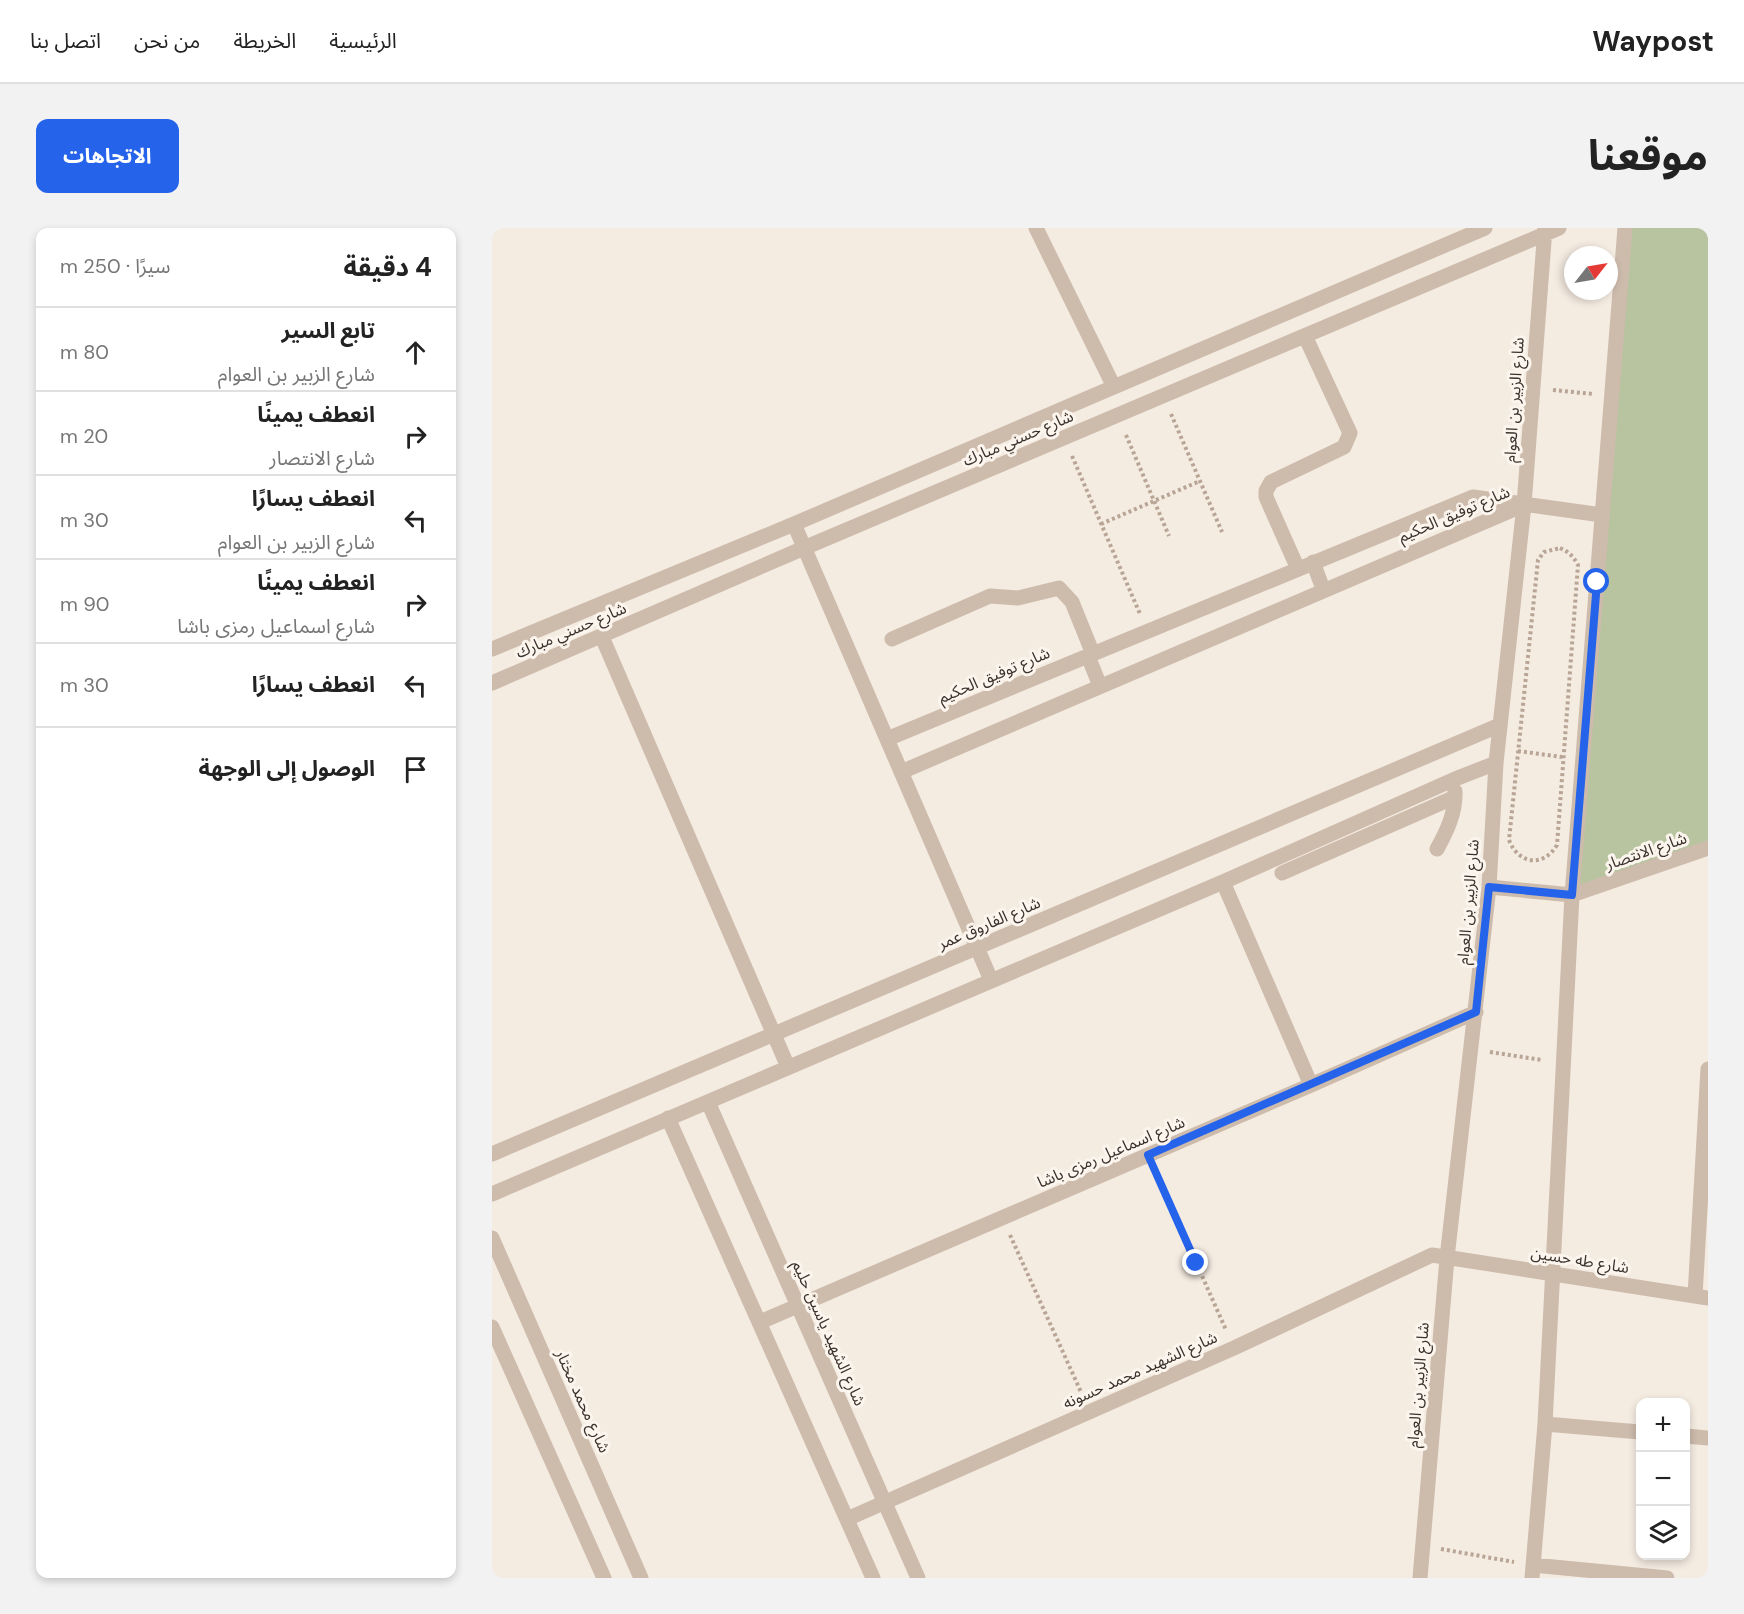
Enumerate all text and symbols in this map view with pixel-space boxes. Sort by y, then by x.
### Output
text: Waypost [1592,23,1714,60]
text: اتصل بنا [30,27,101,55]
text: من نحن [134,27,200,55]
text: الخريطة [233,27,296,55]
text: الرئيسية [329,27,397,55]
button: الاتجاهات [36,119,179,193]
text: موقعنا [1588,128,1708,183]
north arrow [1564,246,1618,300]
text: 4 دقيقة [344,250,432,284]
text: سيرًا · 250 m [60,253,170,279]
text: تابع السير [282,316,375,345]
icon: ahead [399,336,432,369]
street label: شارع الزبير بن العوام [1499,337,1531,464]
text: 80 m [60,339,109,365]
text: شارع الزبير بن العوام [218,361,375,387]
text: انعطف يمينًا [257,400,375,429]
street label: شارع حسني مبارك [960,405,1077,473]
icon: right [399,420,432,453]
text: 20 m [60,423,108,449]
text: شارع الانتصار [269,445,375,471]
street label: شارع توفيق الحكيم [1395,481,1514,549]
text: انعطف يسارًا [252,484,375,513]
icon: left [399,504,432,537]
text: 30 m [60,507,109,533]
text: شارع الزبير بن العوام [218,529,375,555]
text: انعطف يمينًا [257,568,375,597]
route start [1583,568,1609,594]
icon: right [399,588,432,621]
text: 90 m [60,591,109,617]
street label: شارع حسني مبارك [513,597,630,665]
text: شارع اسماعيل رمزى باشا [177,613,375,639]
street label: شارع توفيق الحكيم [935,642,1054,710]
icon: left [399,669,432,702]
text: انعطف يسارًا [252,670,375,699]
text: 30 m [60,672,109,698]
icon: arrive [399,753,432,786]
text: الوصول إلى الوجهة [199,754,375,783]
street label: شارع الانتصار [1602,827,1690,877]
street label: شارع الزبير بن العوام [1452,838,1486,966]
street label: شارع الفاروق عمر [934,892,1044,956]
street label: شارع اسماعيل رمزى باشا [1034,1111,1189,1194]
street label: شارع طه حسين [1529,1242,1631,1280]
route end [1182,1249,1208,1275]
street label: شارع الشهيد ياسين حليم [786,1257,871,1410]
street label: شارع الزبير بن العوام [1402,1321,1436,1449]
street label: شارع الشهيد محمد حسونه [1059,1326,1221,1415]
street label: شارع محمد مختار [549,1345,615,1457]
map controls [1636,1398,1690,1560]
button: + [1636,1398,1690,1452]
button: − [1636,1452,1690,1506]
button: layers [1636,1506,1690,1560]

